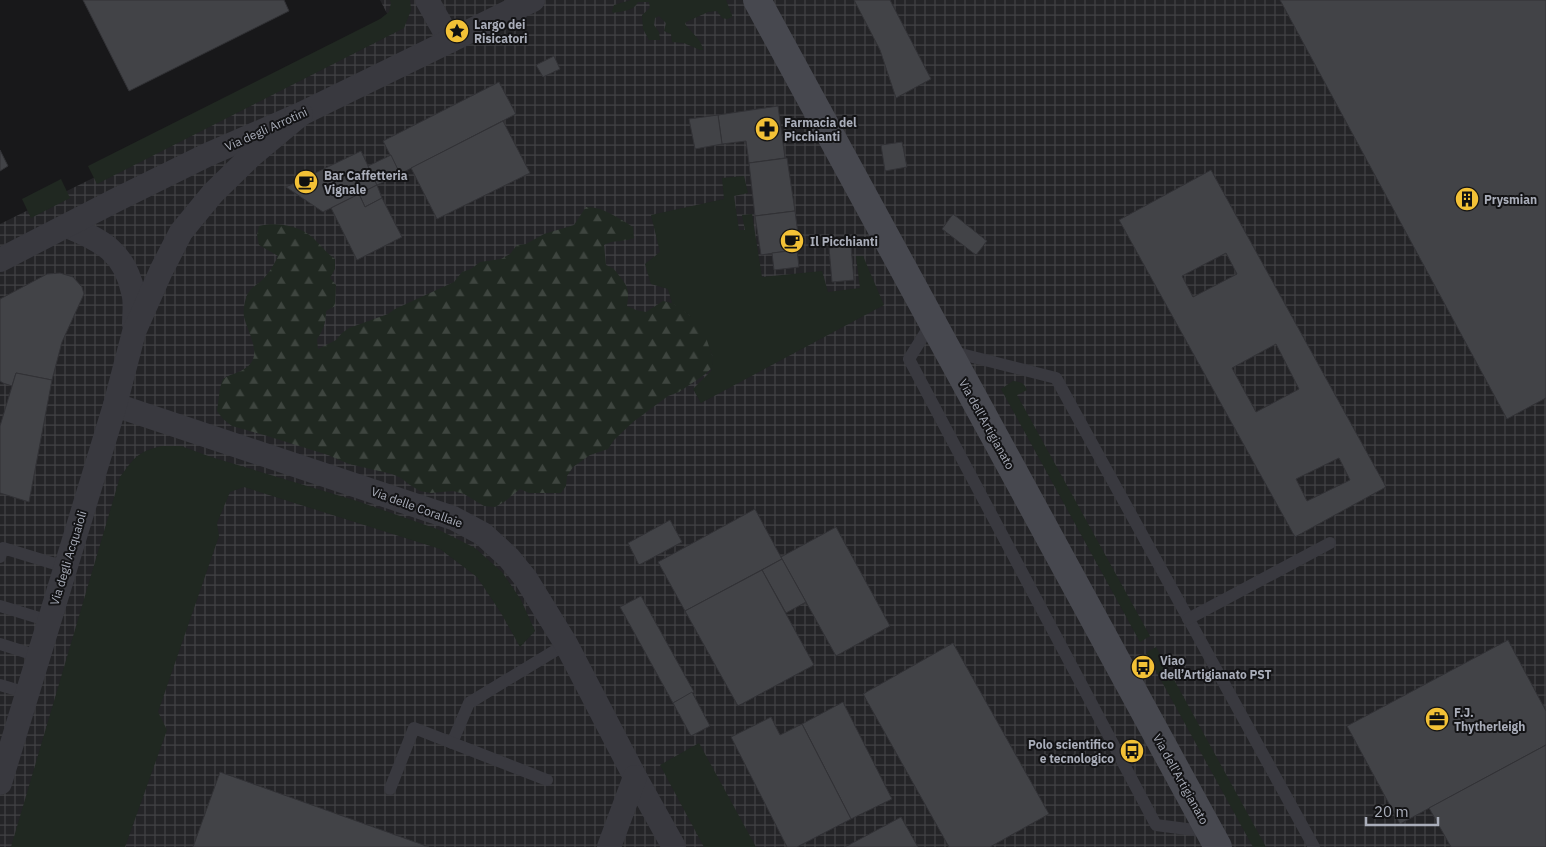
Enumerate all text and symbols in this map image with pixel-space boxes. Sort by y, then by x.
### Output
place label: Largo dei Risicatori [474,17,528,46]
place icon: Largo dei Risicatori [444,18,470,44]
street label: Via degli Arrotini [222,104,310,154]
place label: Farmacia del Picchianti [784,115,857,144]
pharmacy icon: Farmacia del Picchianti [754,116,780,142]
place label: Bar Caffetteria Vignale [324,168,408,197]
cafe icon: Bar Caffetteria Vignale [293,169,319,195]
building icon: Prysmian [1454,186,1480,212]
place label: Prysmian [1484,192,1537,207]
cafe icon: Il Picchianti [779,228,805,254]
place label: Il Picchianti [810,234,878,249]
street label: Via dell'Artigianato [956,376,1018,472]
street label: Via delle Corallaie [369,483,465,531]
street label: Via degli Acquaioli [46,509,90,607]
place label: Viao dell’Artigianato PST [1160,653,1272,682]
bus stop icon: Viao dell’Artigianato PST [1130,654,1156,680]
place label: F.J. Thytherleigh [1454,705,1525,734]
office icon: F.J. Thytherleigh [1424,706,1450,732]
street label: Via dell'Artigianato [1150,731,1212,827]
place label: Polo scientifico e tecnologico [1028,737,1114,766]
bus stop icon: Polo scientifico e tecnologico [1119,738,1145,764]
scale bar [1366,794,1438,826]
text: 20 m [1374,802,1409,821]

